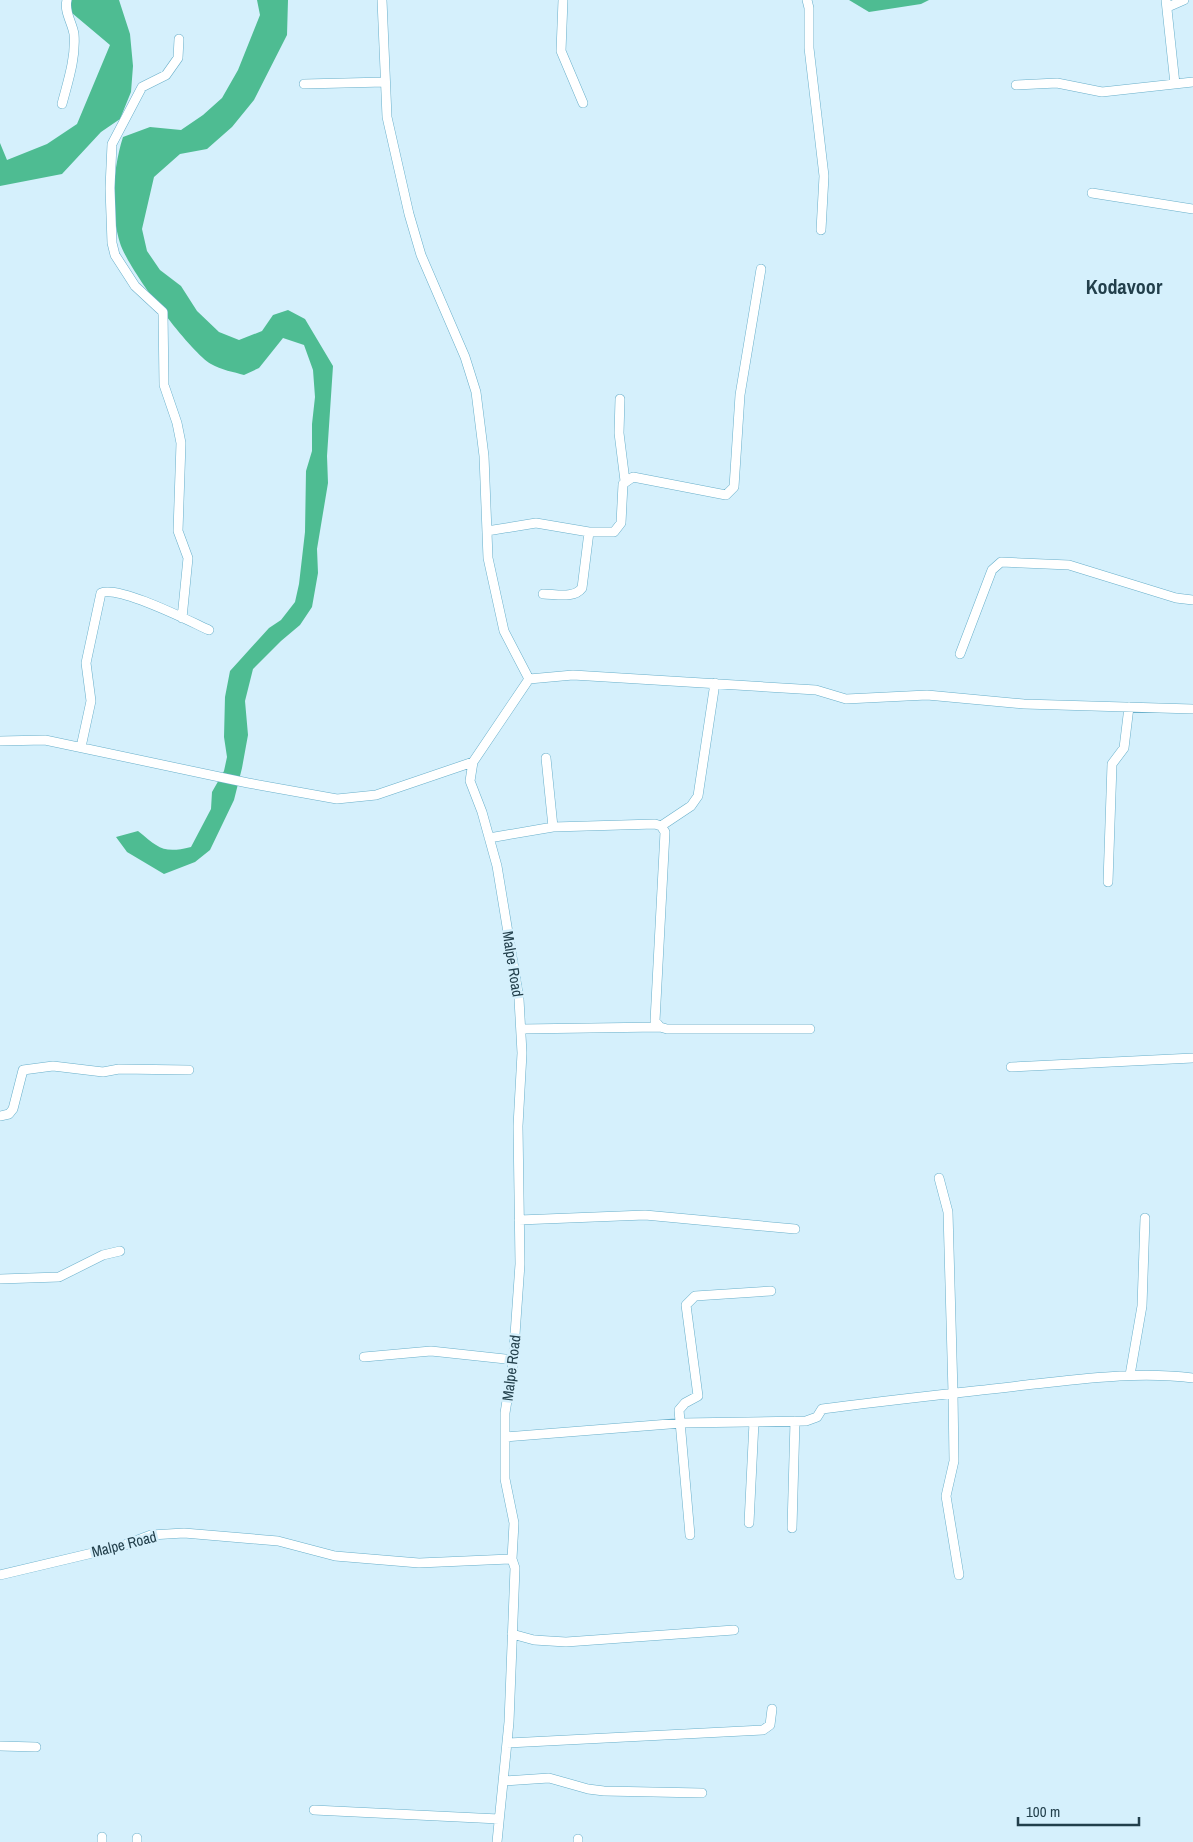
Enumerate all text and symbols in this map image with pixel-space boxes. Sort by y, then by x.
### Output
district label: Kodavoor [1086,273,1163,300]
street label: Malpe Road [497,930,529,998]
street label: Malpe Road [497,1334,525,1402]
street label: Malpe Road [89,1526,159,1562]
scale bar [1018,1794,1139,1826]
text: 100 m [1026,1801,1060,1822]

